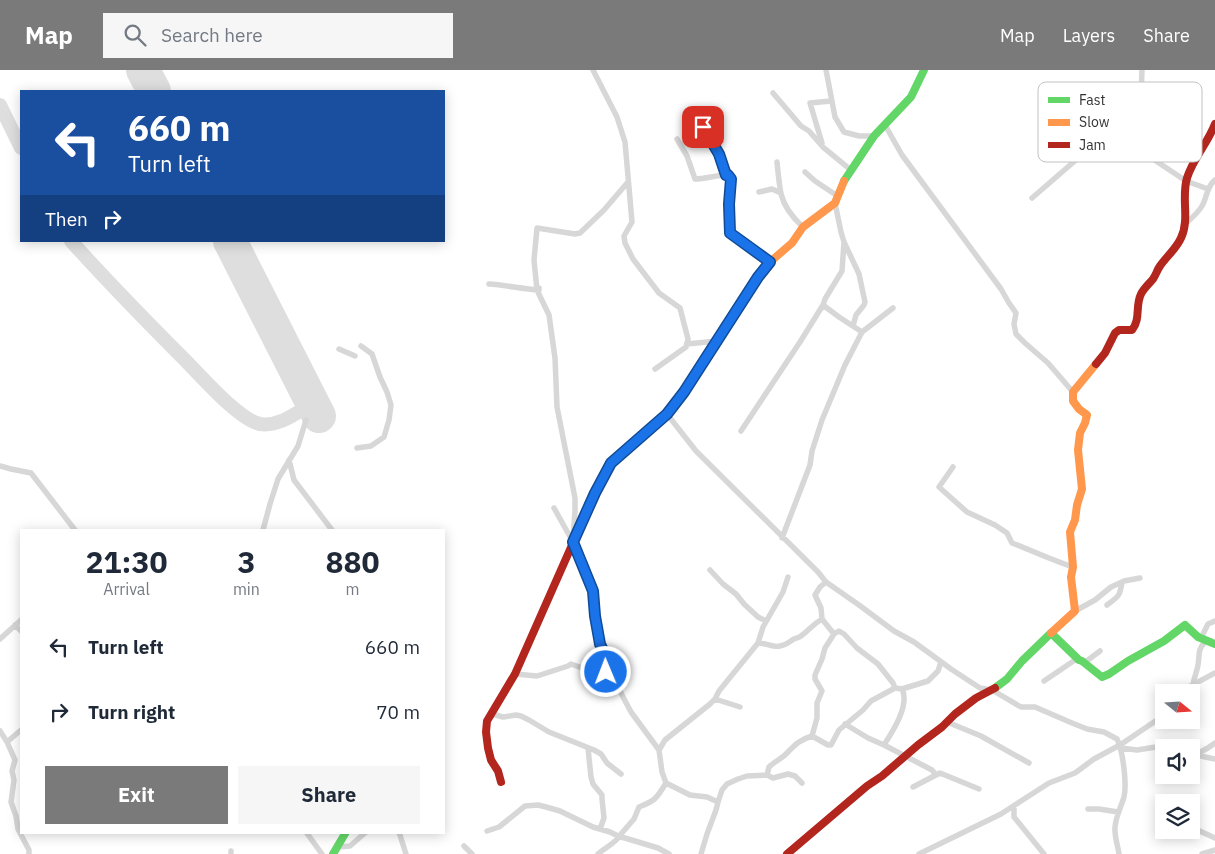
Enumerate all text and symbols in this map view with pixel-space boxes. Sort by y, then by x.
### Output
search box [103,13,453,58]
text: Map [25,19,73,51]
icon: search [121,21,149,49]
text: Search here [161,23,263,47]
text: Map [1000,24,1035,47]
text: Layers [1063,24,1115,47]
text: Share [1143,24,1190,47]
legend [1038,82,1202,162]
text: Fast [1079,91,1105,109]
text: 660 m [128,105,231,151]
pin [682,106,724,148]
icon: left [45,110,110,175]
icon: arrive [689,113,717,141]
text: Slow [1079,113,1110,131]
text: Jam [1079,136,1106,154]
text: Turn left [128,149,211,178]
icon: right [98,205,126,233]
text: Then [45,207,88,231]
text: 21:30 [86,542,167,581]
text: 3 [237,542,255,581]
text: 880 [325,542,379,581]
text: Arrival [103,579,150,599]
text: min [233,579,260,599]
text: m [345,579,359,599]
icon: left [45,633,73,661]
text: Turn left [88,635,164,659]
text: 660 m [365,635,420,659]
position arrow [579,645,631,697]
north arrow [1155,684,1200,729]
map controls [1155,684,1200,839]
icon: right [45,698,73,726]
text: Turn right [88,700,175,724]
text: 70 m [376,700,420,724]
button: sound [1155,739,1200,784]
button: Exit [45,766,228,824]
button: Share [238,766,420,824]
button: layers [1155,794,1200,839]

